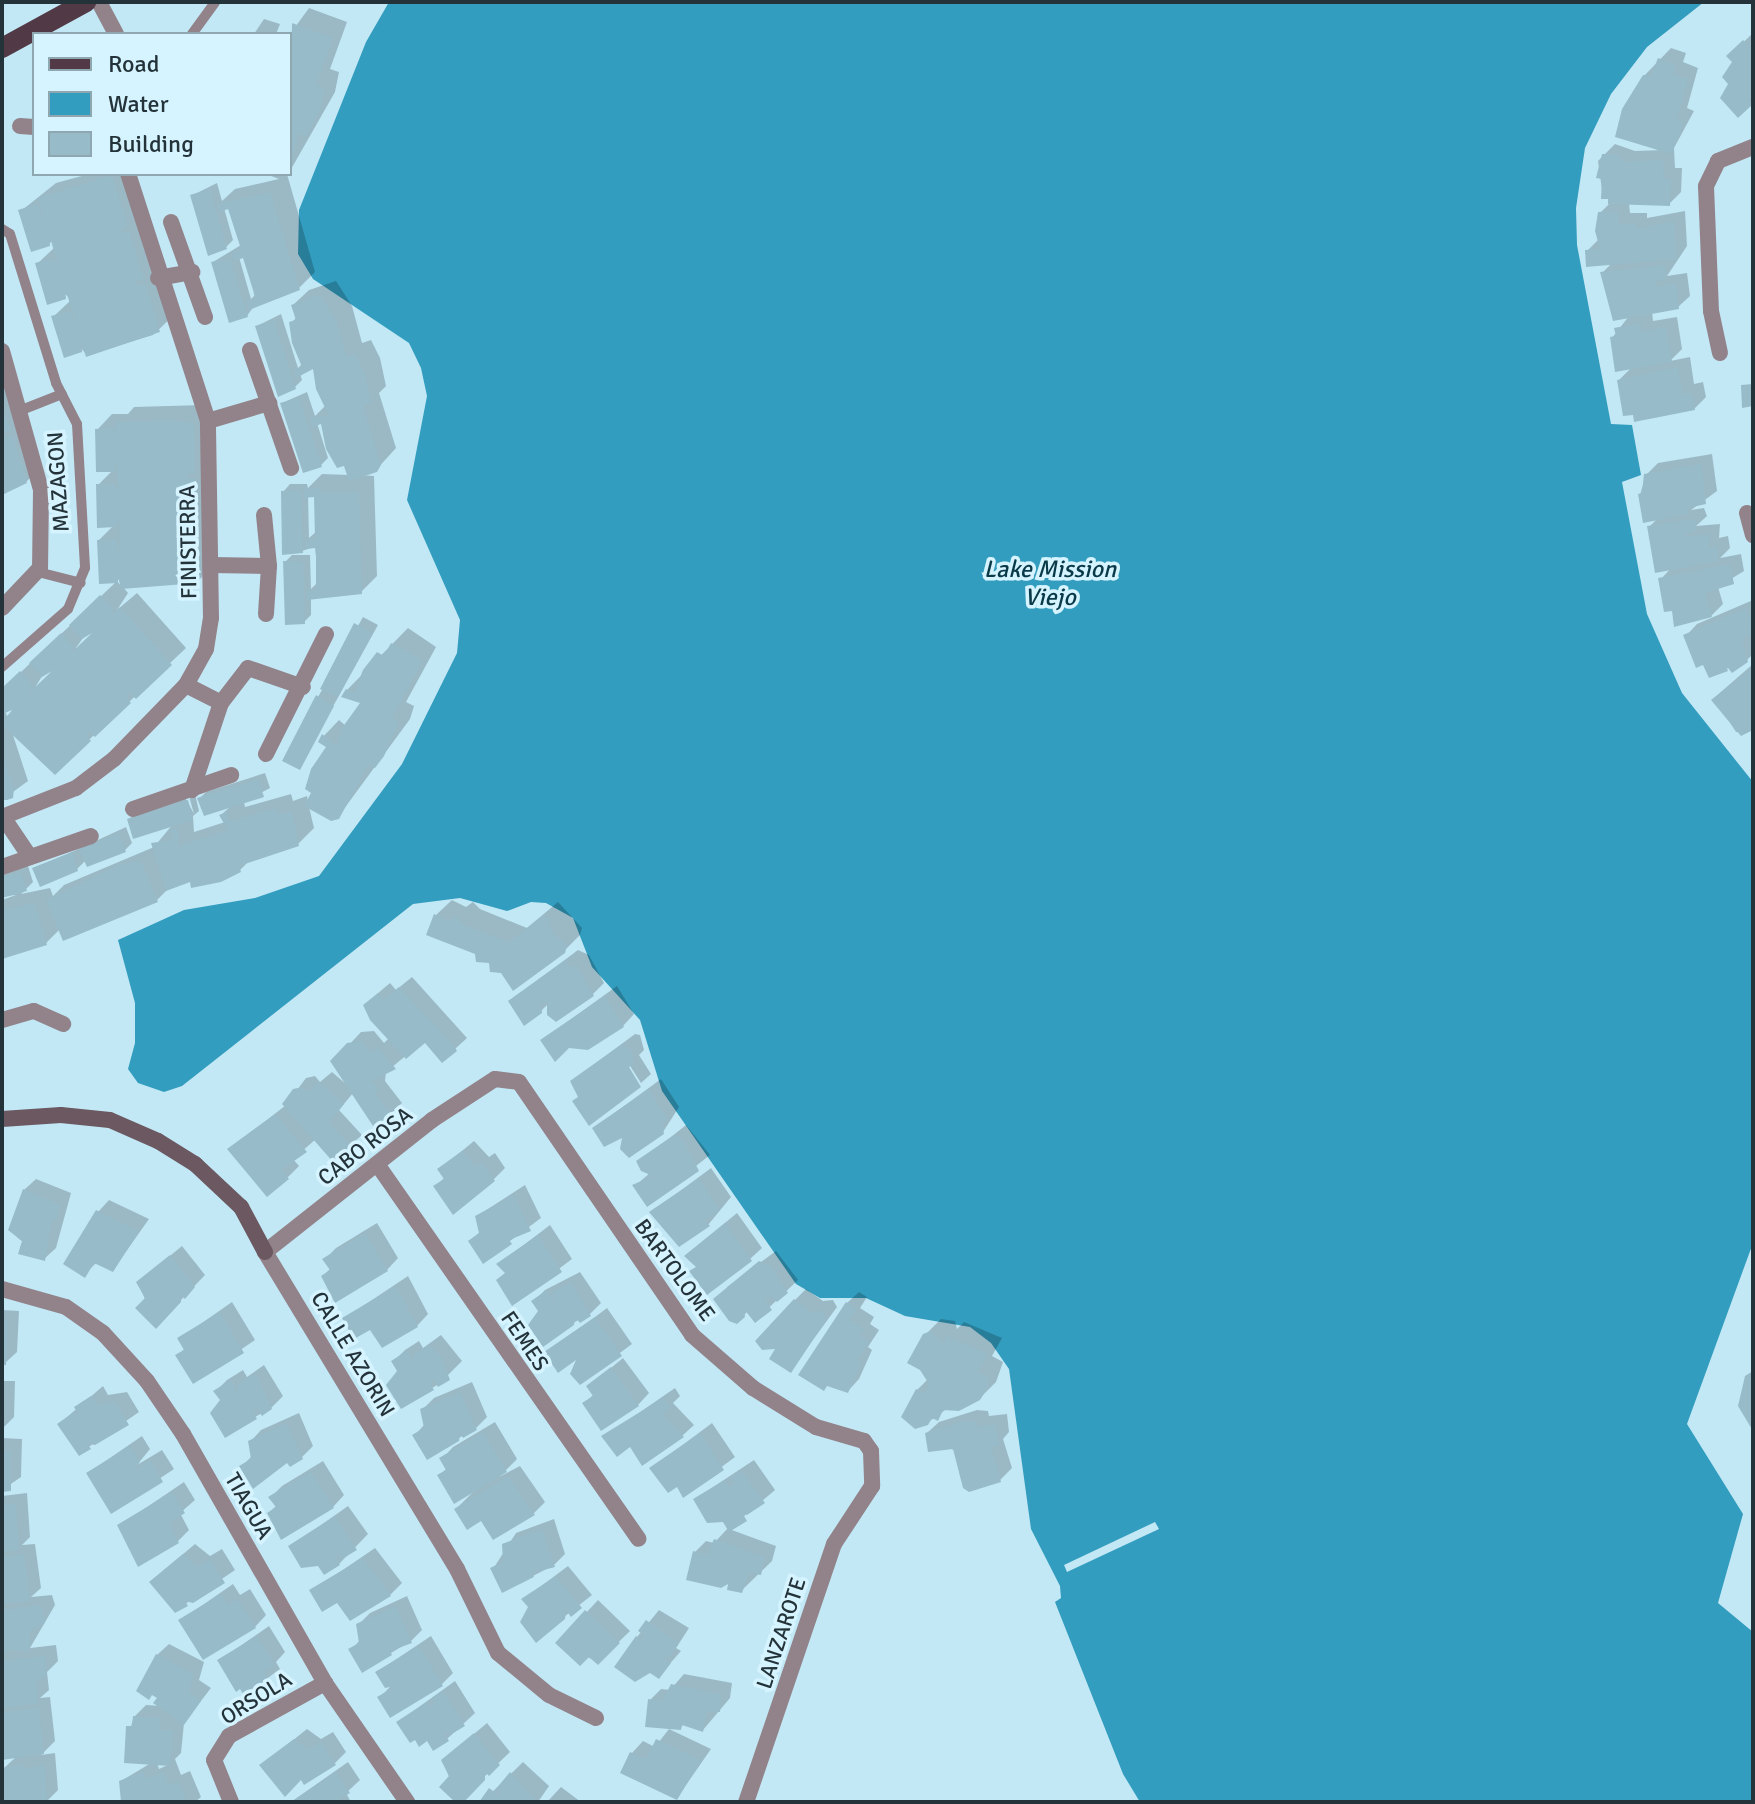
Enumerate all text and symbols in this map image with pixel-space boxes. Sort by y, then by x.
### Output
legend [32,32,292,176]
text: Road [108,49,159,79]
text: Water [108,89,168,119]
text: Building [108,129,194,159]
street label: MAZAGON [41,431,75,533]
street label: FINISTERRA [174,485,202,599]
water label: Lake Mission Viejo [984,556,1116,612]
street label: CABO ROSA [313,1101,417,1191]
street label: BARTOLOME [629,1214,721,1326]
street label: CALLE AZORIN [305,1287,401,1421]
street label: FEMES [496,1306,554,1376]
street label: TIAGUA [219,1468,279,1544]
street label: LANZAROTE [751,1574,811,1692]
street label: ORSOLA [215,1666,297,1730]

